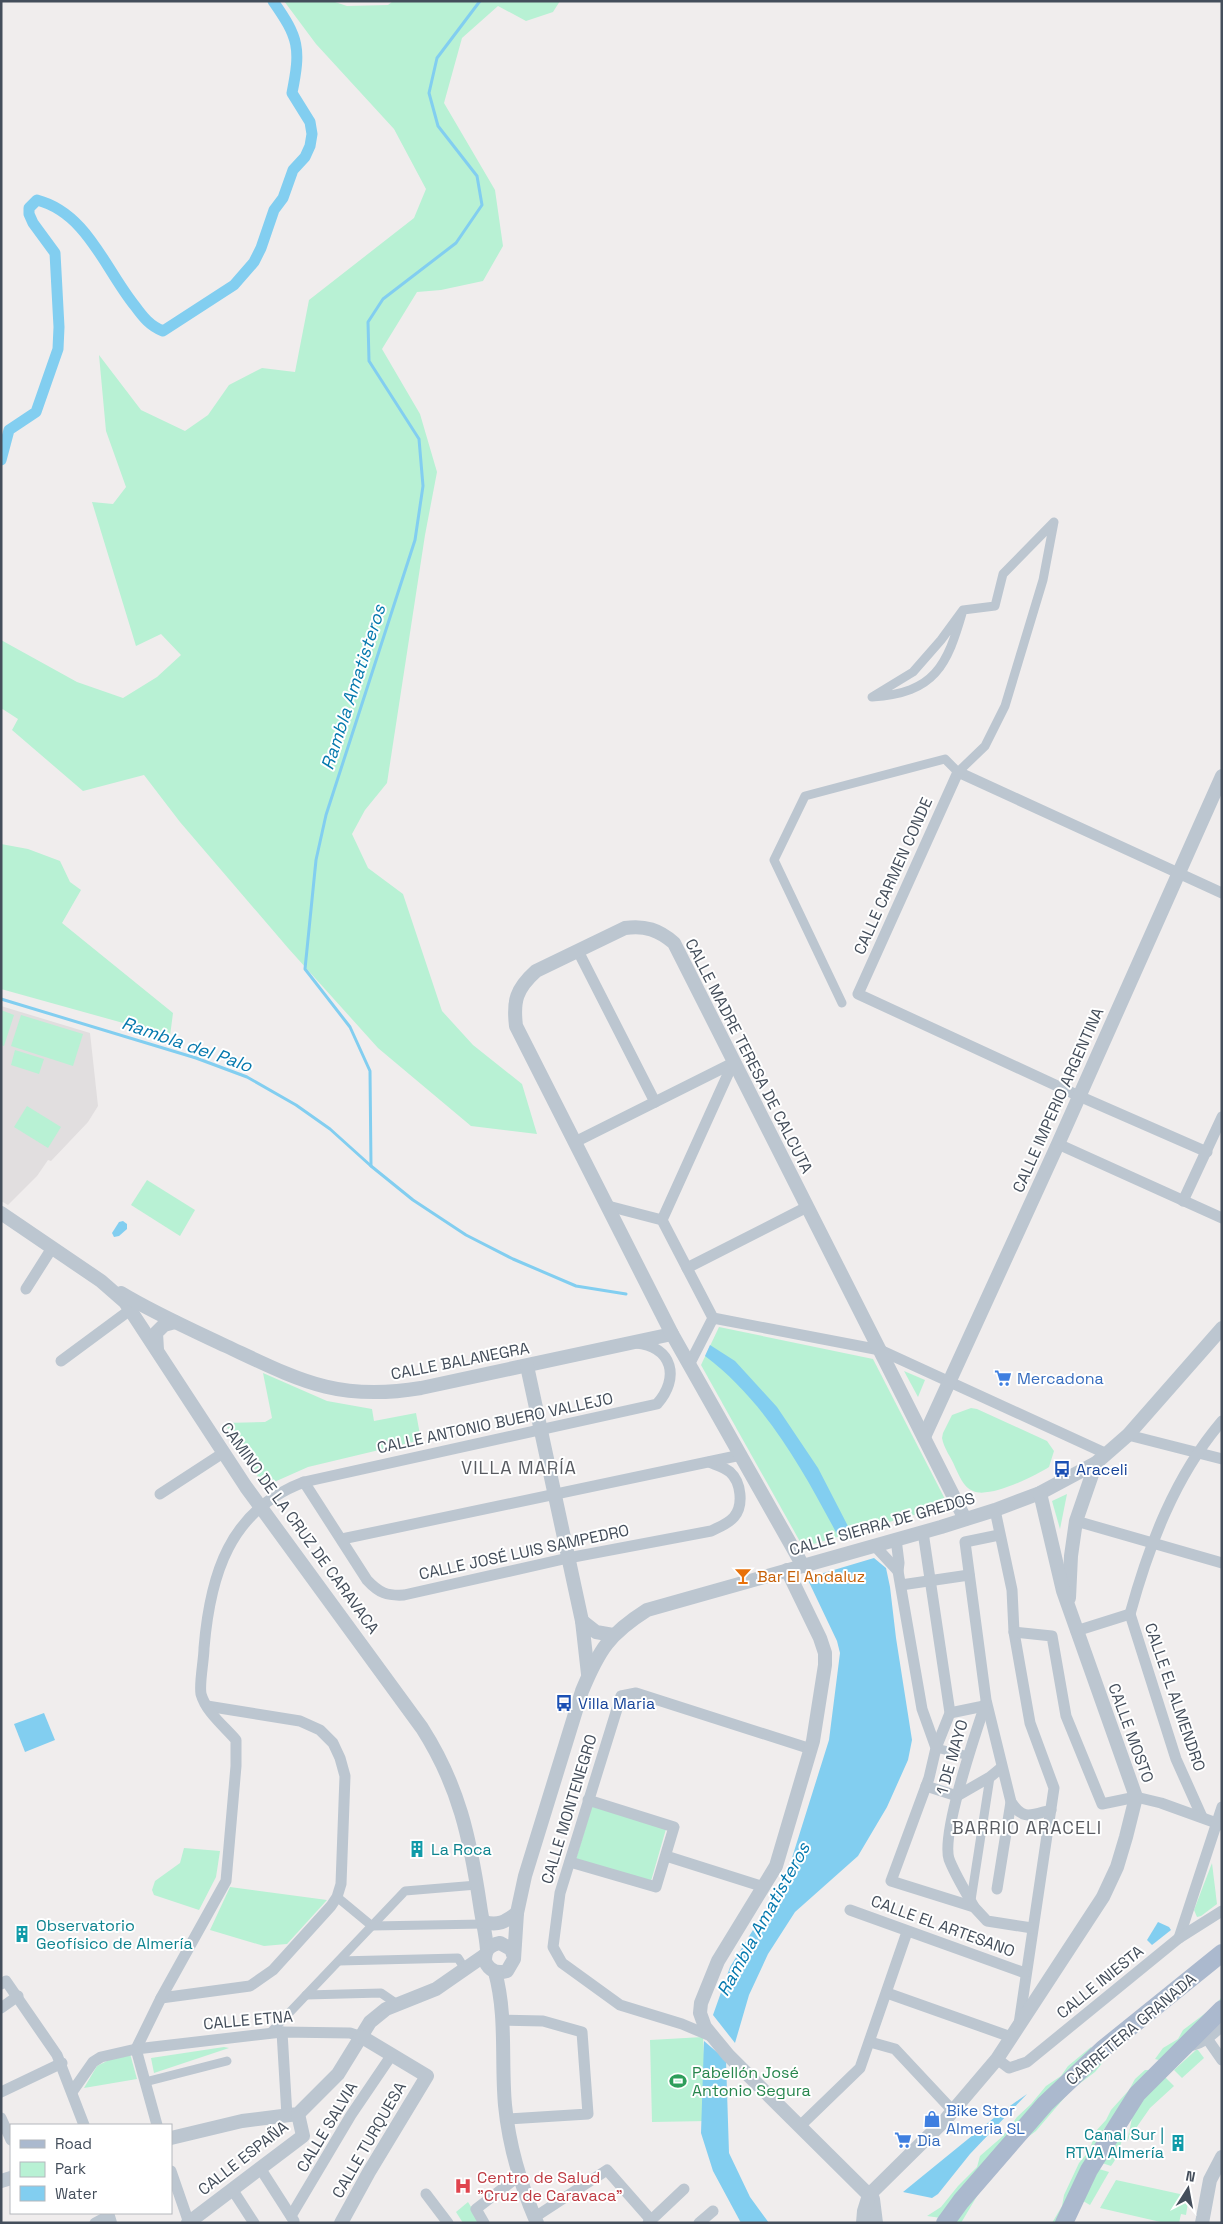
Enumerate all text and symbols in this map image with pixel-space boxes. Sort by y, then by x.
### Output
water label: Rambla Amatisteros [315,601,391,772]
street label: CALLE CARMEN CONDE [849,794,937,958]
street label: CALLE MADRE TERESA DE CALCUTA [680,935,818,1177]
street label: CALLE IMPERIO ARGENTINA [1008,1004,1108,1196]
water label: Rambla del Palo [119,1011,256,1077]
street label: CALLE BALANEGRA [389,1337,531,1385]
supermarket icon: Mercadona [993,1368,1013,1388]
place label: Mercadona [1017,1368,1104,1389]
street label: CALLE ANTONIO BUERO VALLEJO [375,1388,615,1458]
street label: CAMINO DE LA CRUZ DE CARAVACA [216,1418,384,1638]
district label: VILLA MARÍA [461,1456,577,1479]
bus stop icon: Araceli [1052,1459,1072,1479]
place label: Araceli [1076,1459,1128,1480]
street label: CALLE SIERRA DE GREDOS [787,1487,977,1561]
street label: CALLE JOSÉ LUIS SAMPEDRO [417,1519,631,1585]
bar icon: Bar El Andaluz [733,1566,753,1586]
place label: Bar El Andaluz [757,1566,865,1587]
street label: CALLE EL ALMENDRO [1140,1620,1210,1774]
street label: CALLE MOSTO [1103,1680,1159,1786]
bus stop icon: Villa Maria [554,1693,574,1713]
place label: Villa Maria [578,1693,655,1714]
street label: 1 DE MAYO [931,1717,973,1797]
street label: CALLE MONTENEGRO [536,1732,602,1886]
district label: BARRIO ARACELI [952,1816,1102,1839]
water label: Rambla Amatisteros [711,1838,815,2000]
building icon: La Roca [407,1839,427,1859]
place label: La Roca [431,1839,492,1860]
street label: CALLE EL ARTESANO [868,1890,1018,1962]
place label: Observatorio Geofísico de Almería [36,1915,193,1954]
building icon: Observatorio Geofísico de Almería [12,1924,32,1944]
street label: CALLE INIESTA [1052,1941,1148,2023]
street label: CARRETERA GRANADA [1061,1968,1201,2090]
street label: CALLE ETNA [202,2006,294,2034]
place label: Pabellón José Antonio Segura [692,2062,811,2101]
sports icon: Pabellón José Antonio Segura [668,2071,688,2091]
street label: CALLE SALVIA [292,2078,362,2176]
street label: CALLE TURQUESA [327,2078,411,2202]
place label: Bike Stor Almeria SL [946,2100,1025,2139]
shop icon: Bike Stor Almeria SL [922,2109,942,2129]
street label: CALLE ESPAÑA [194,2116,292,2200]
legend [10,2124,172,2214]
place label: Canal Sur | RTVA Almería [1065,2124,1164,2163]
supermarket icon: Dia [893,2130,913,2150]
place label: Dia [917,2130,941,2151]
building icon: Canal Sur | RTVA Almería [1168,2133,1188,2153]
text: Road [55,2134,92,2153]
text: Park [55,2159,86,2178]
north arrow [1163,2164,1213,2214]
place label: Centro de Salud "Cruz de Caravaca" [477,2167,623,2206]
text: N [1184,2167,1197,2186]
hospital icon: Centro de Salud "Cruz de Caravaca" [453,2176,473,2196]
text: Water [55,2184,98,2203]

